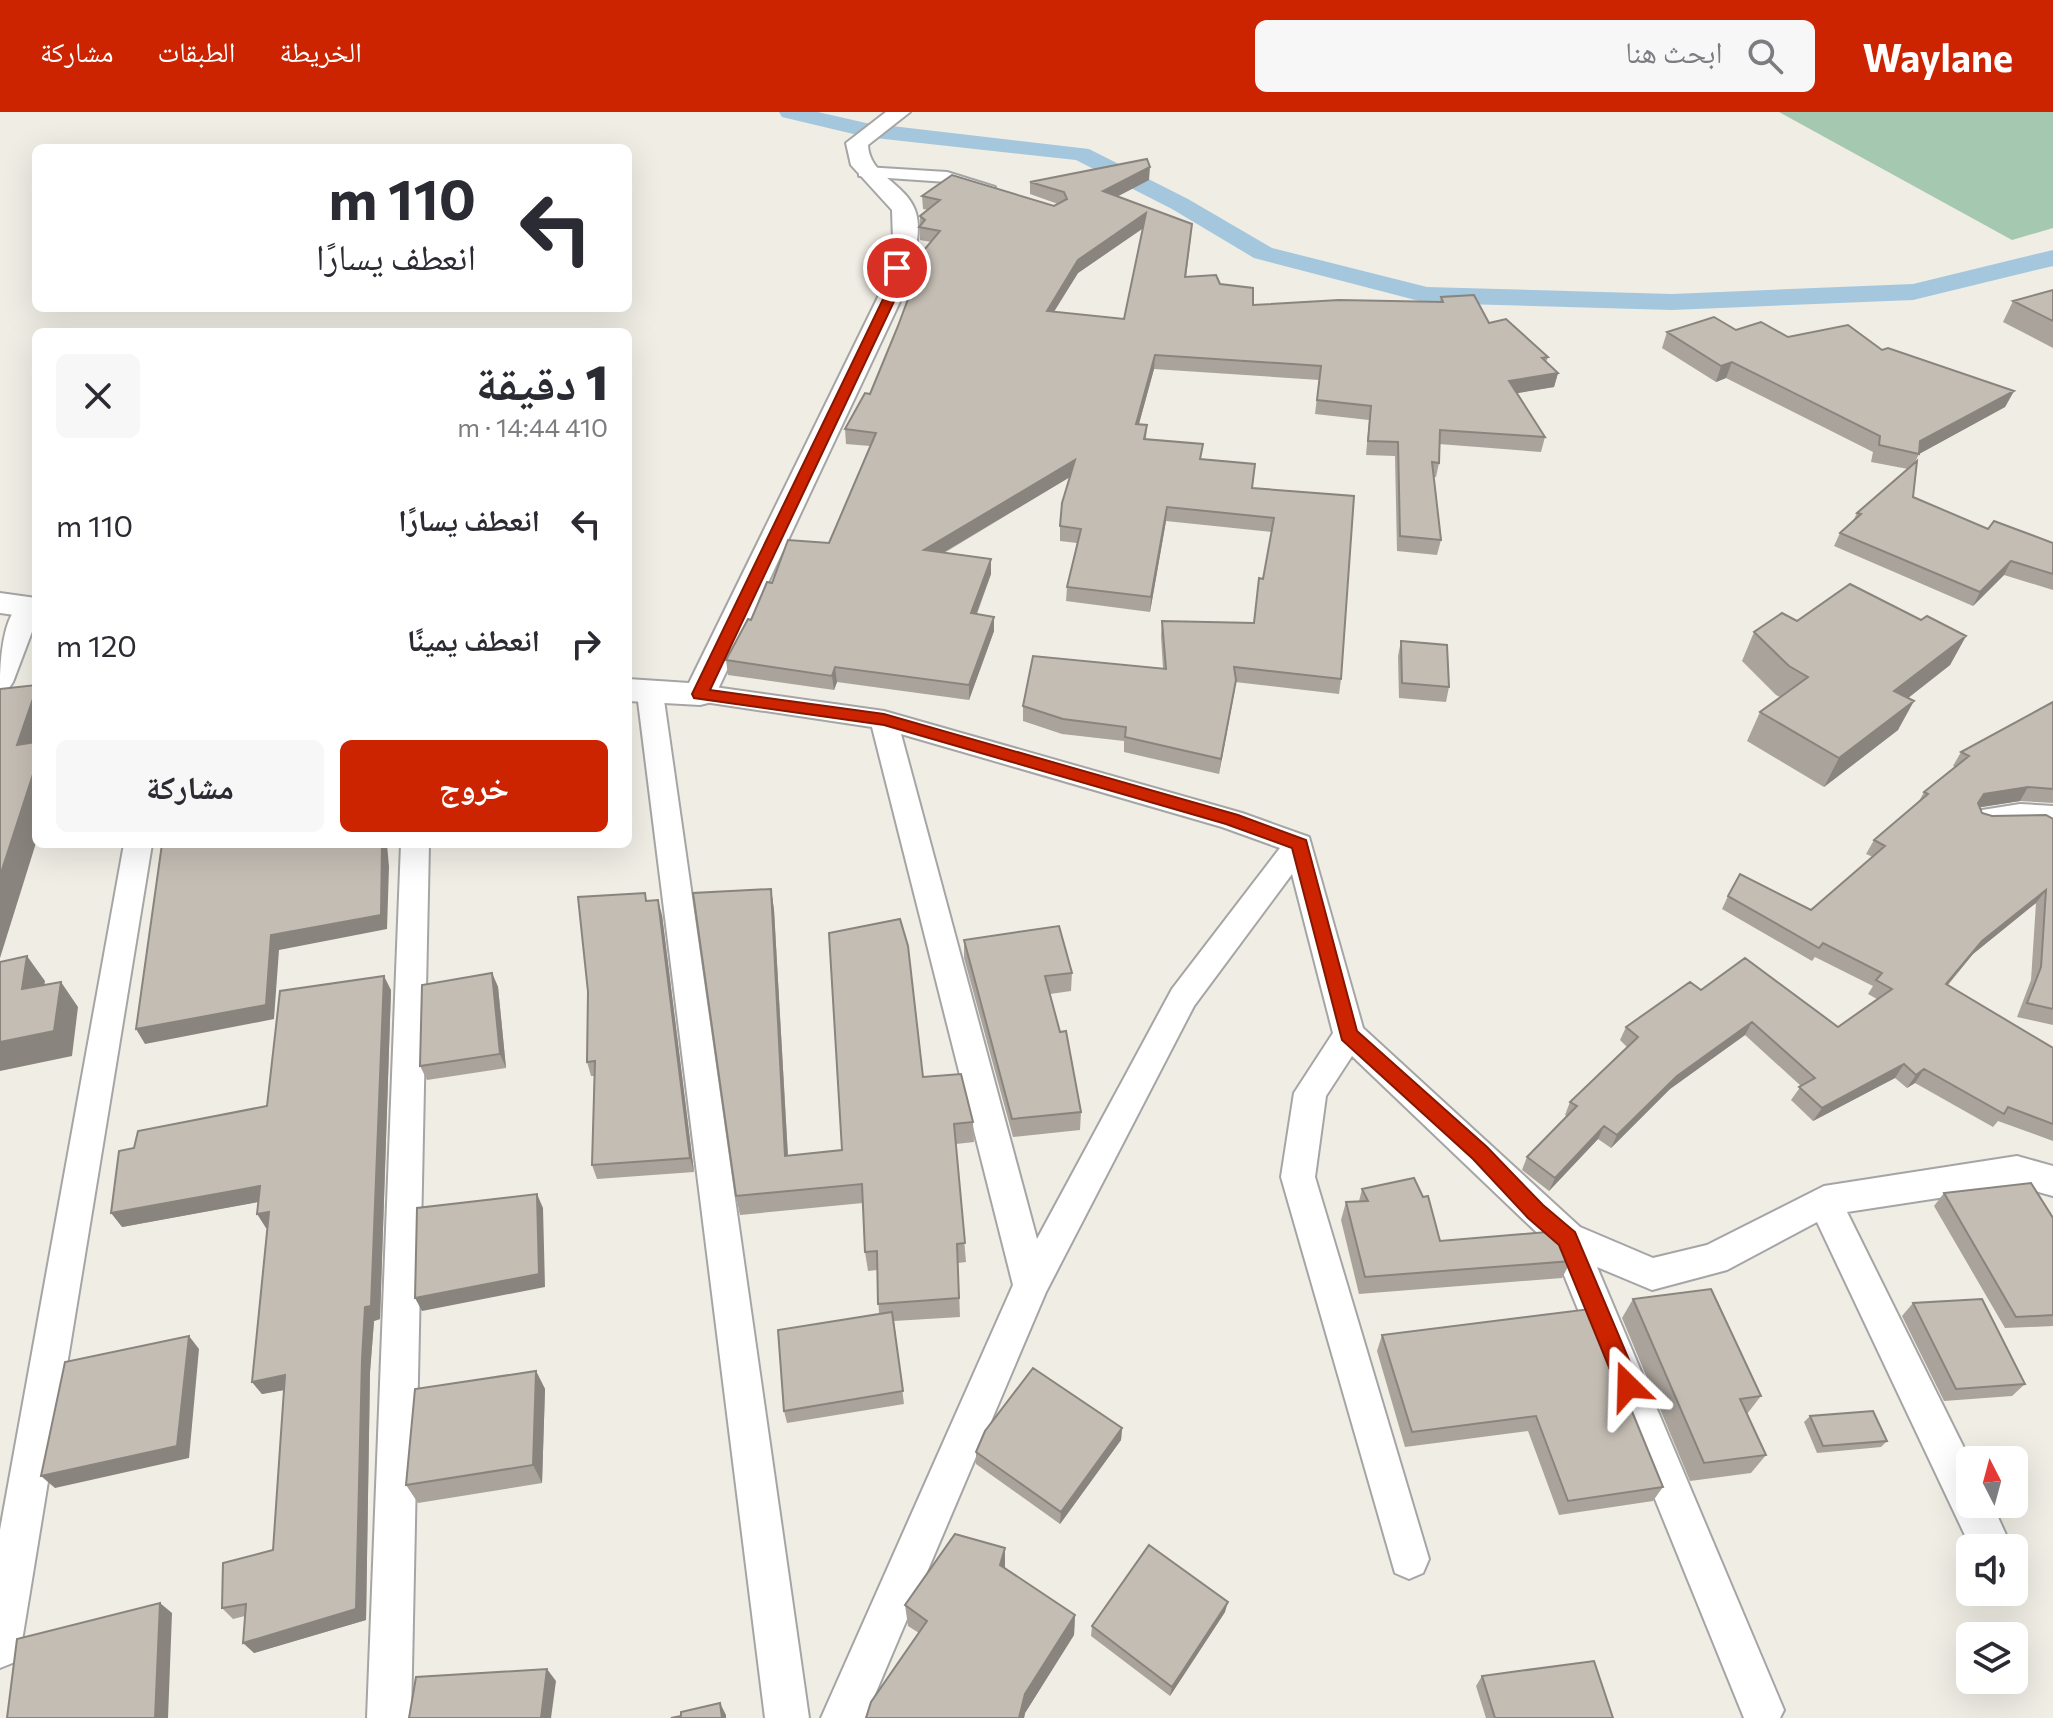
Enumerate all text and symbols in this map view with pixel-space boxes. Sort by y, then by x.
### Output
search box [1255,20,1815,92]
text: ابحث هنا [1625,32,1723,69]
text: Waylane [1863,33,2013,80]
text: مشاركة [40,34,114,68]
text: الطبقات [158,34,235,68]
text: الخريطة [279,34,362,68]
icon: search [1743,34,1787,78]
text: 110 m [329,163,476,232]
icon: left [504,176,608,280]
text: انعطف يسارًا [316,233,476,277]
pin [863,234,931,302]
icon: arrive [875,246,919,290]
text: 1 دقيقة [476,351,608,410]
button: close [56,354,140,438]
text: 410 m · 14:44 [457,411,608,442]
text: انعطف يسارًا [398,500,540,537]
icon: left [564,502,608,546]
text: 110 m [56,506,133,543]
text: انعطف يمينًا [407,620,540,657]
icon: right [564,622,608,666]
text: 120 m [56,626,137,663]
button: مشاركة [56,740,324,832]
button: خروج [340,740,608,832]
position arrow [1586,1344,1670,1428]
north arrow [1956,1446,2028,1518]
map controls [1956,1446,2028,1694]
button: sound [1956,1534,2028,1606]
button: layers [1956,1622,2028,1694]

